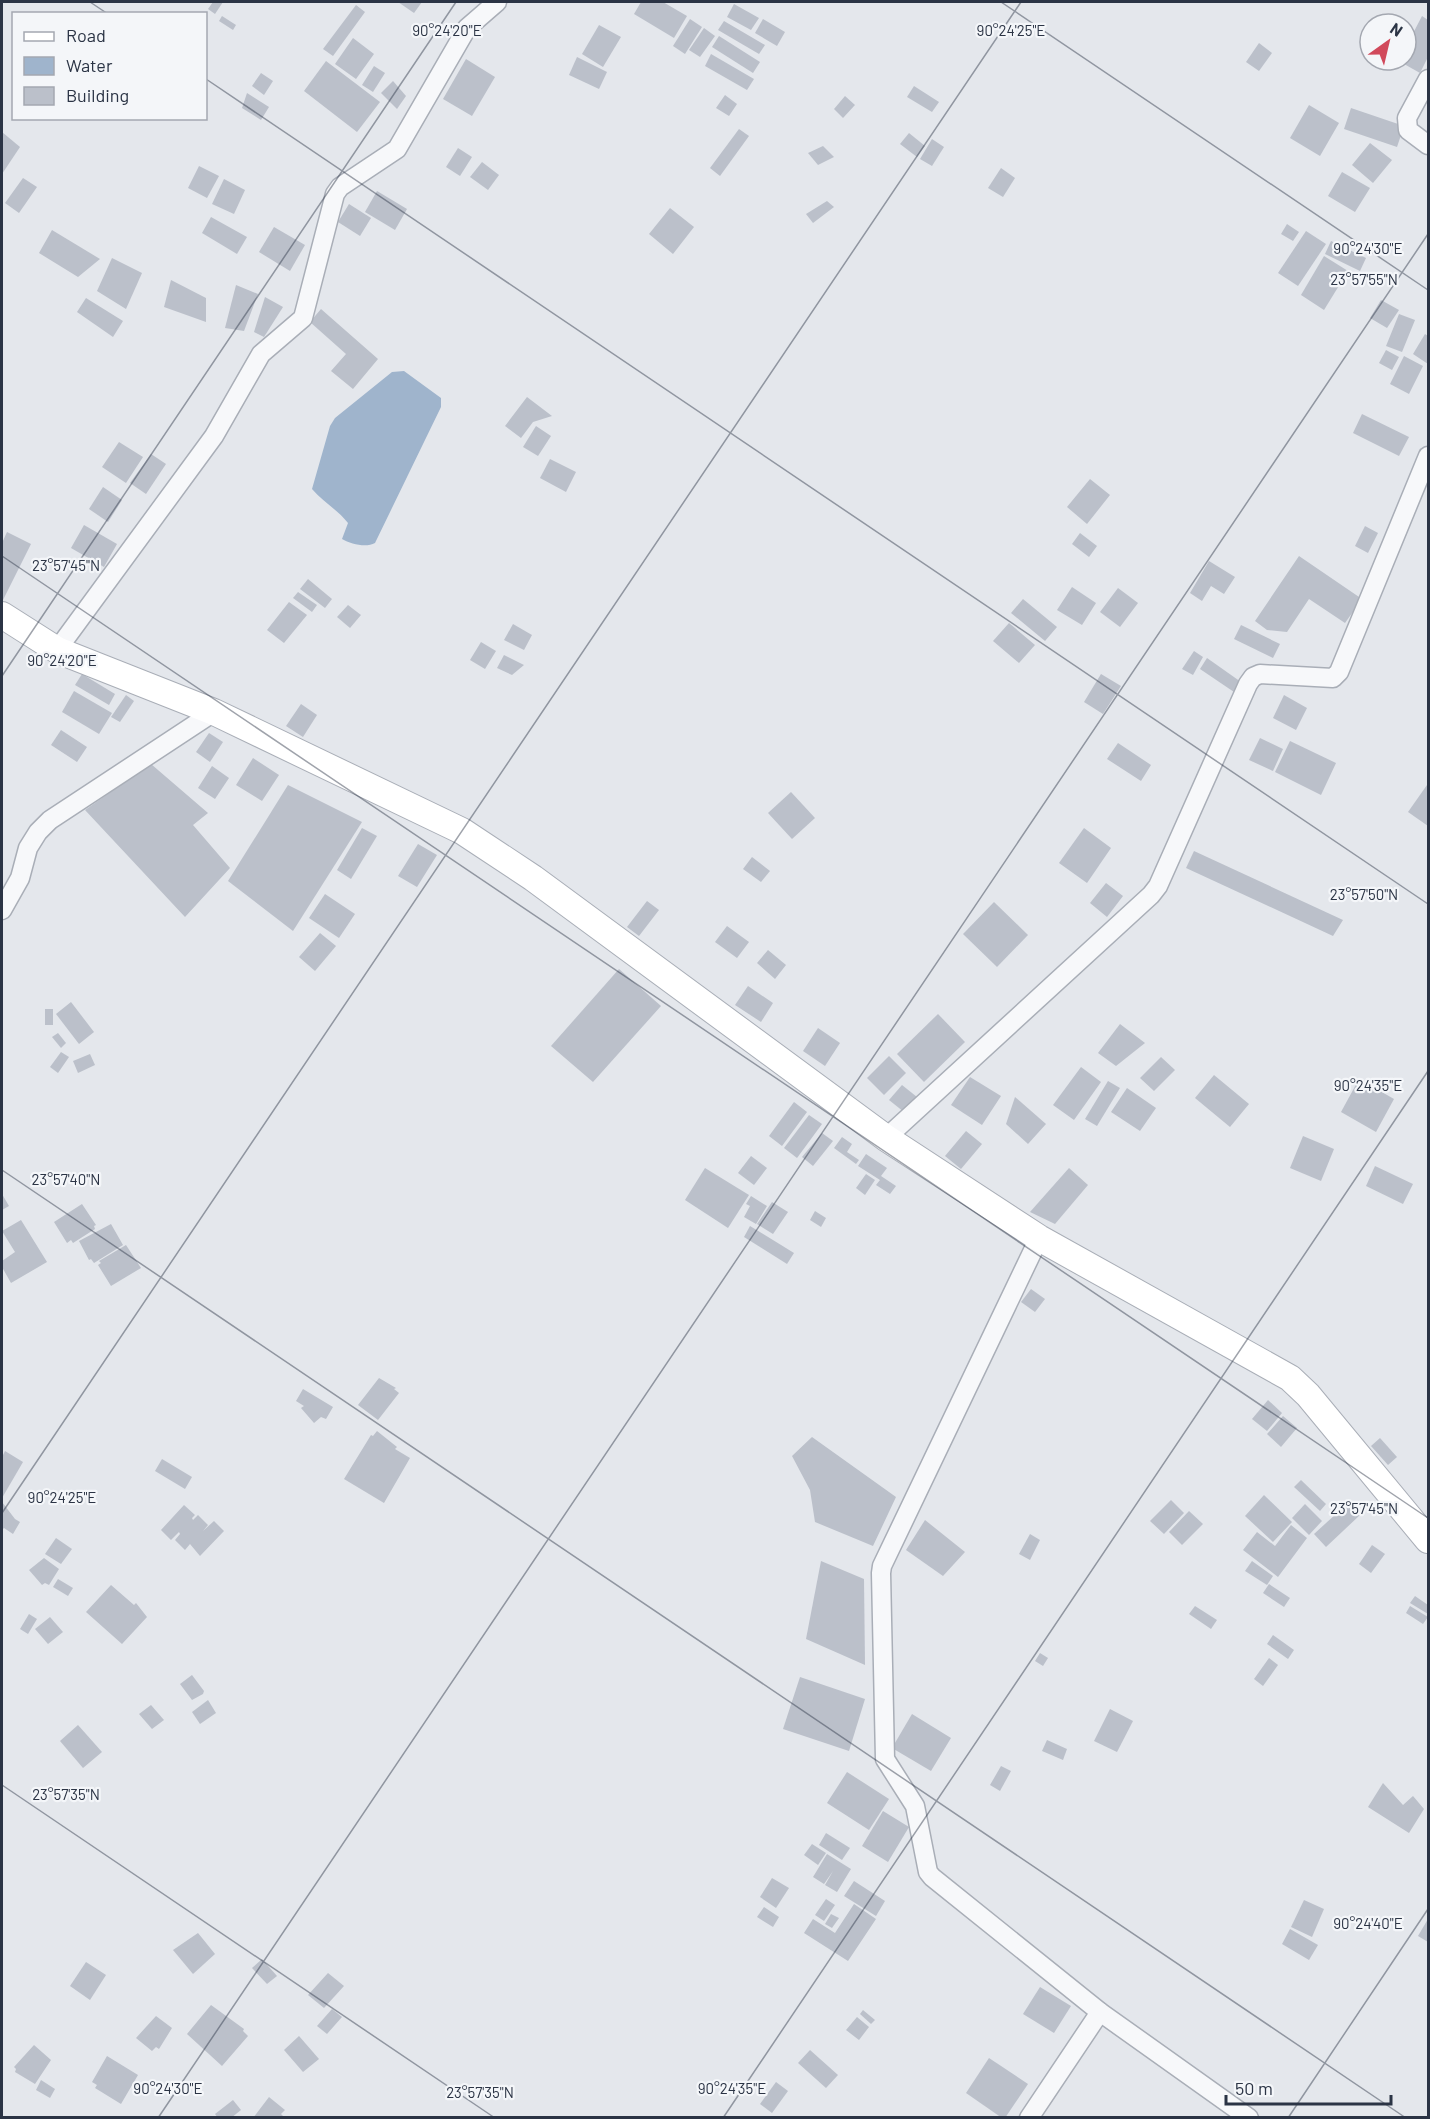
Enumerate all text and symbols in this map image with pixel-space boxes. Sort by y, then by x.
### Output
legend [12,12,207,120]
north arrow [1358,12,1418,72]
text: N [1387,18,1406,40]
text: 90°24'20"E [412,21,482,39]
text: 90°24'25"E [977,21,1045,39]
text: Road [66,24,106,46]
text: Water [66,54,113,76]
text: Building [66,84,129,106]
text: 90°24'30"E [1333,239,1403,257]
text: 23°57'55"N [1330,270,1398,288]
text: 23°57'45"N [32,556,100,574]
text: 90°24'20"E [27,651,97,669]
text: 23°57'50"N [1330,885,1398,903]
text: 90°24'35"E [1334,1076,1402,1094]
text: 23°57'40"N [32,1170,100,1188]
text: 90°24'25"E [28,1488,96,1506]
text: 23°57'45"N [1330,1499,1398,1517]
text: 23°57'35"N [32,1785,100,1803]
text: 90°24'40"E [1333,1914,1403,1932]
scale bar [1226,2068,1391,2106]
text: 50 m [1235,2077,1273,2099]
text: 90°24'30"E [133,2079,203,2097]
text: 90°24'35"E [698,2079,766,2097]
text: 23°57'35"N [446,2083,514,2101]

